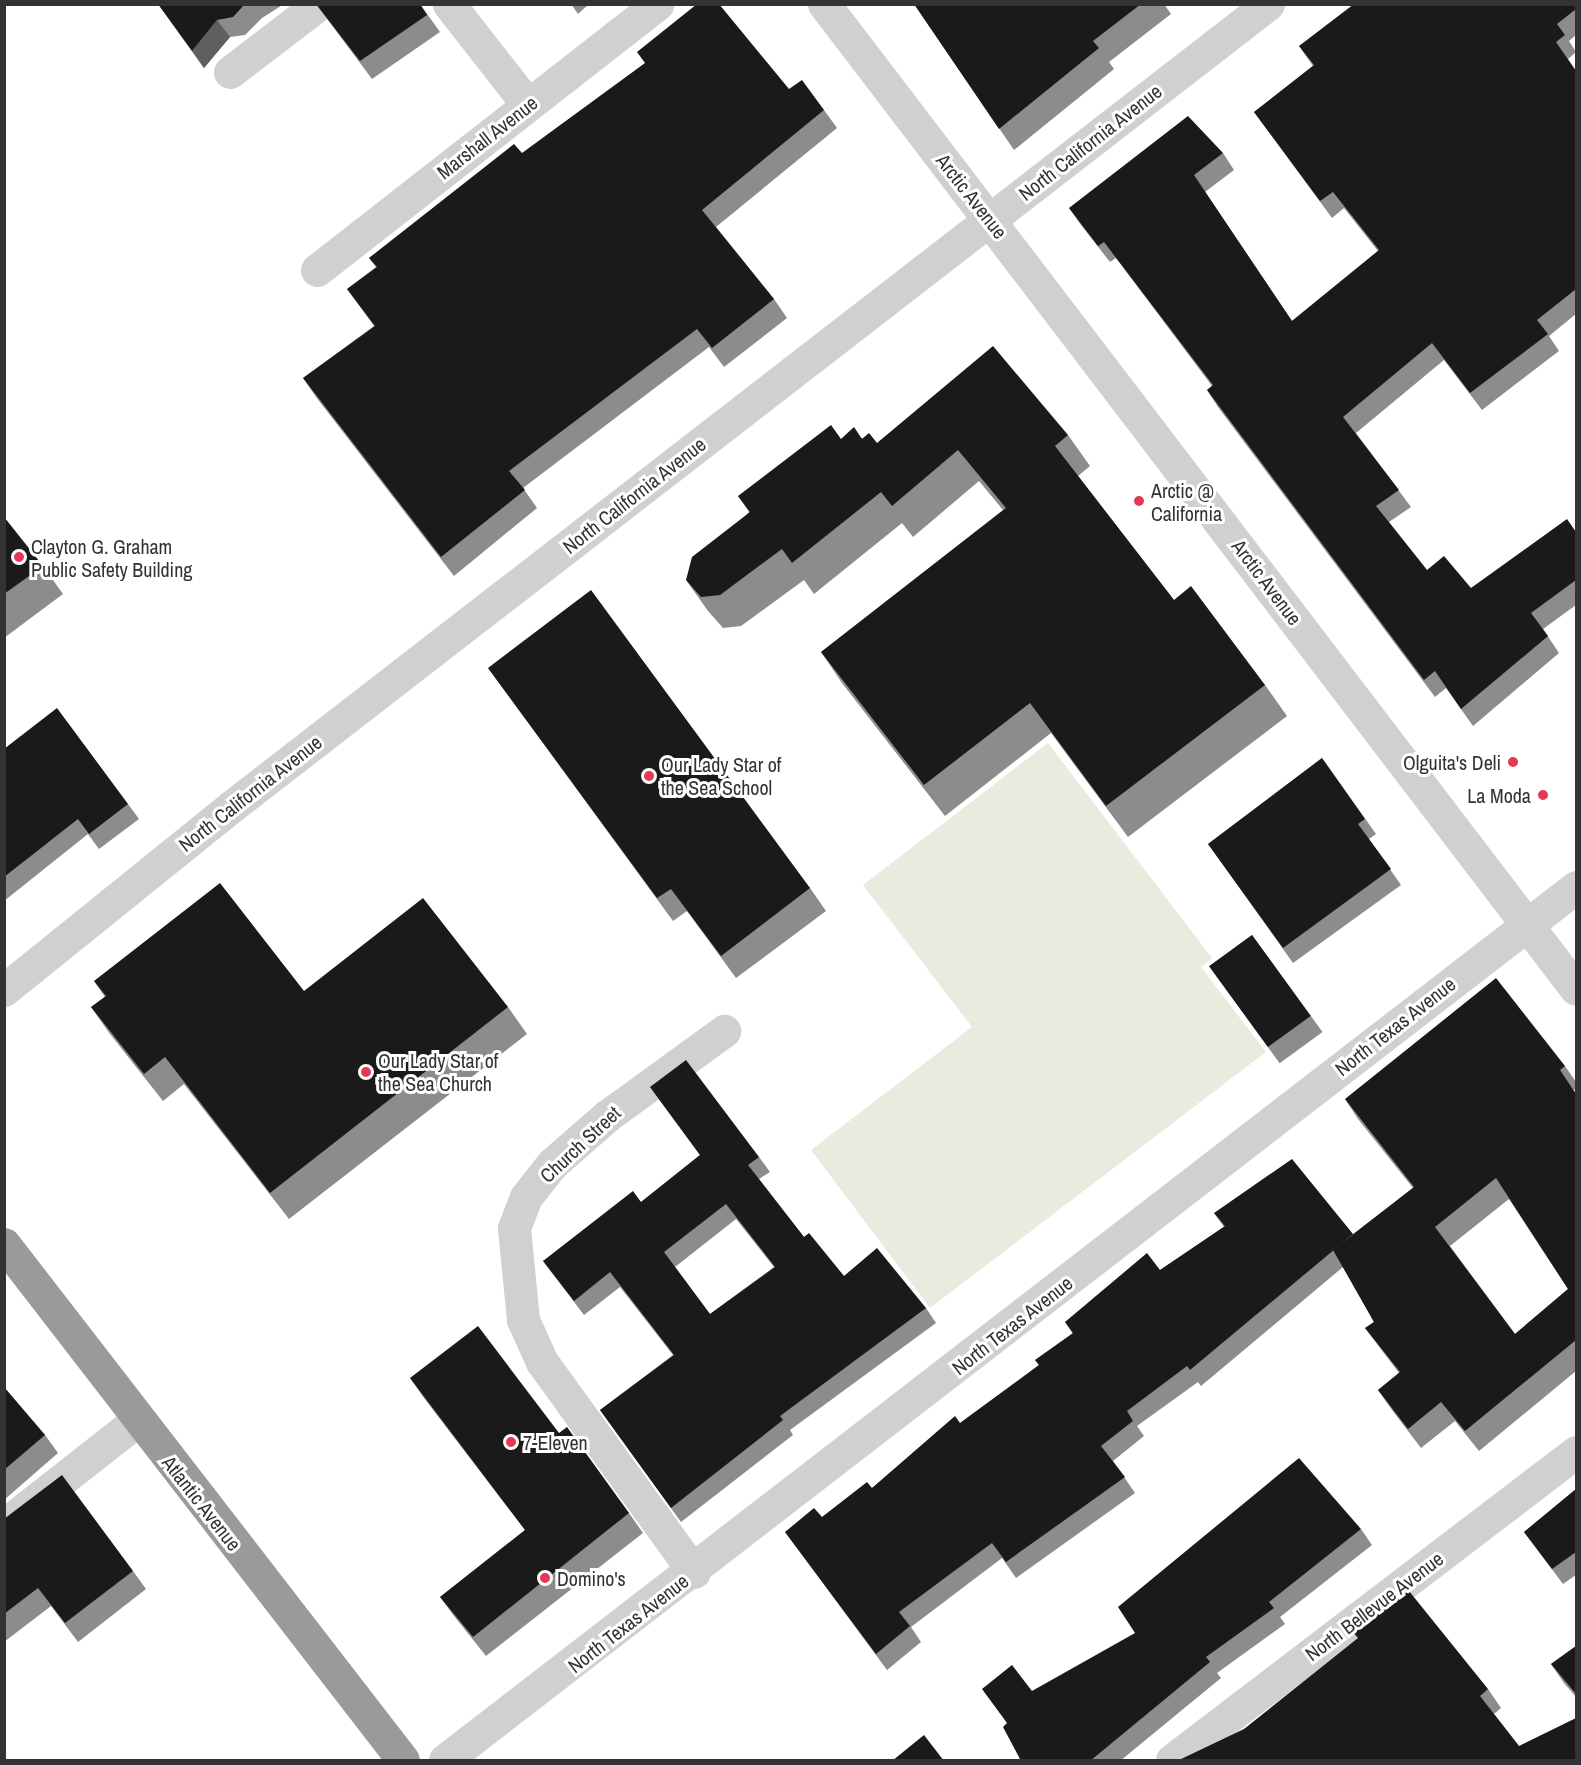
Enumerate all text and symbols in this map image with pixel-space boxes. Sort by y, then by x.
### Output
street label: North California Avenue [1013,78,1167,206]
street label: Marshall Avenue [432,90,542,184]
street label: Arctic Avenue [931,148,1013,244]
street label: North California Avenue [557,431,711,559]
place label: Arctic @ California [1151,478,1222,525]
marker: Arctic @ California [1132,494,1146,508]
place label: Clayton G. Graham Public Safety Building [31,534,192,581]
street label: Arctic Avenue [1227,534,1307,630]
marker: Clayton G. Graham Public Safety Building [12,550,26,564]
street label: North California Avenue [173,729,327,857]
place label: Olguita's Deli [1403,750,1501,774]
place label: Our Lady Star of the Sea School [661,752,781,799]
marker: Olguita's Deli [1506,755,1520,769]
marker: Our Lady Star of the Sea School [642,769,656,783]
place label: La Moda [1467,783,1531,807]
marker: La Moda [1536,788,1550,802]
street label: North Texas Avenue [1330,971,1460,1081]
place label: Our Lady Star of the Sea Church [378,1048,498,1095]
marker: Our Lady Star of the Sea Church [359,1065,373,1079]
street label: Church Street [535,1101,625,1187]
street label: North Texas Avenue [947,1270,1077,1380]
place label: 7-Eleven [523,1430,588,1454]
marker: 7-Eleven [504,1435,518,1449]
street label: Atlantic Avenue [157,1450,247,1556]
street label: North Bellevue Avenue [1300,1546,1448,1666]
place label: Domino's [557,1566,626,1590]
street label: North Texas Avenue [563,1568,693,1678]
marker: Domino's [538,1571,552,1585]

